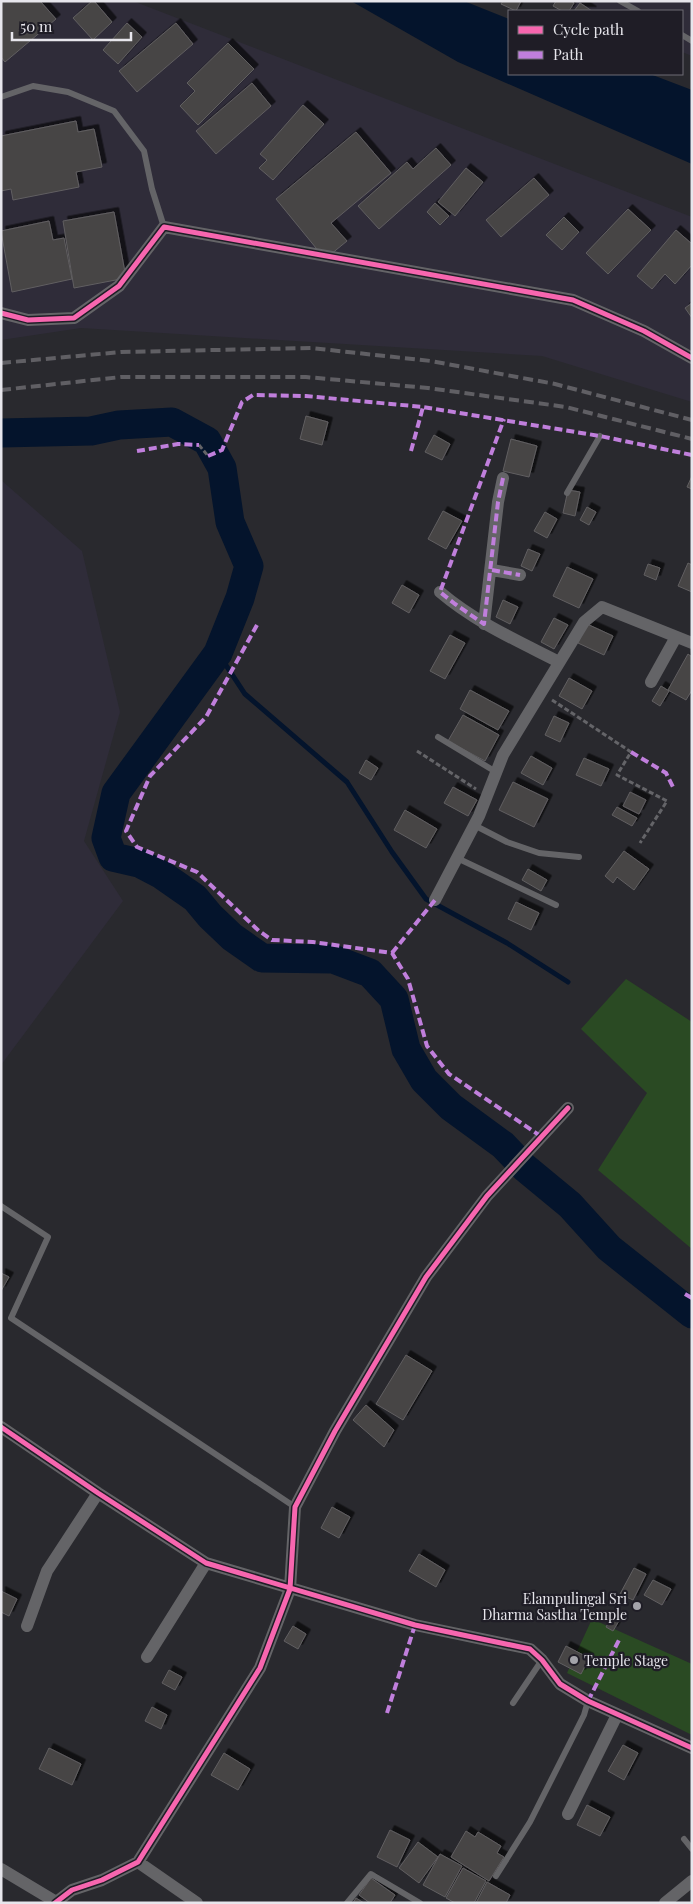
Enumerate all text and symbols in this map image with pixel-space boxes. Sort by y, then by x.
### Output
scale bar [12,10,131,42]
legend [508,10,683,75]
text: 50 m [20,16,53,36]
text: Cycle path [553,19,624,39]
text: Path [553,44,583,64]
place label: Elampulingal Sri Dharma Sastha Temple [482,1589,627,1624]
marker: Elampulingal Sri Dharma Sastha Temple [631,1600,643,1612]
place label: Temple Stage [584,1651,668,1670]
marker: Temple Stage [568,1654,580,1666]

